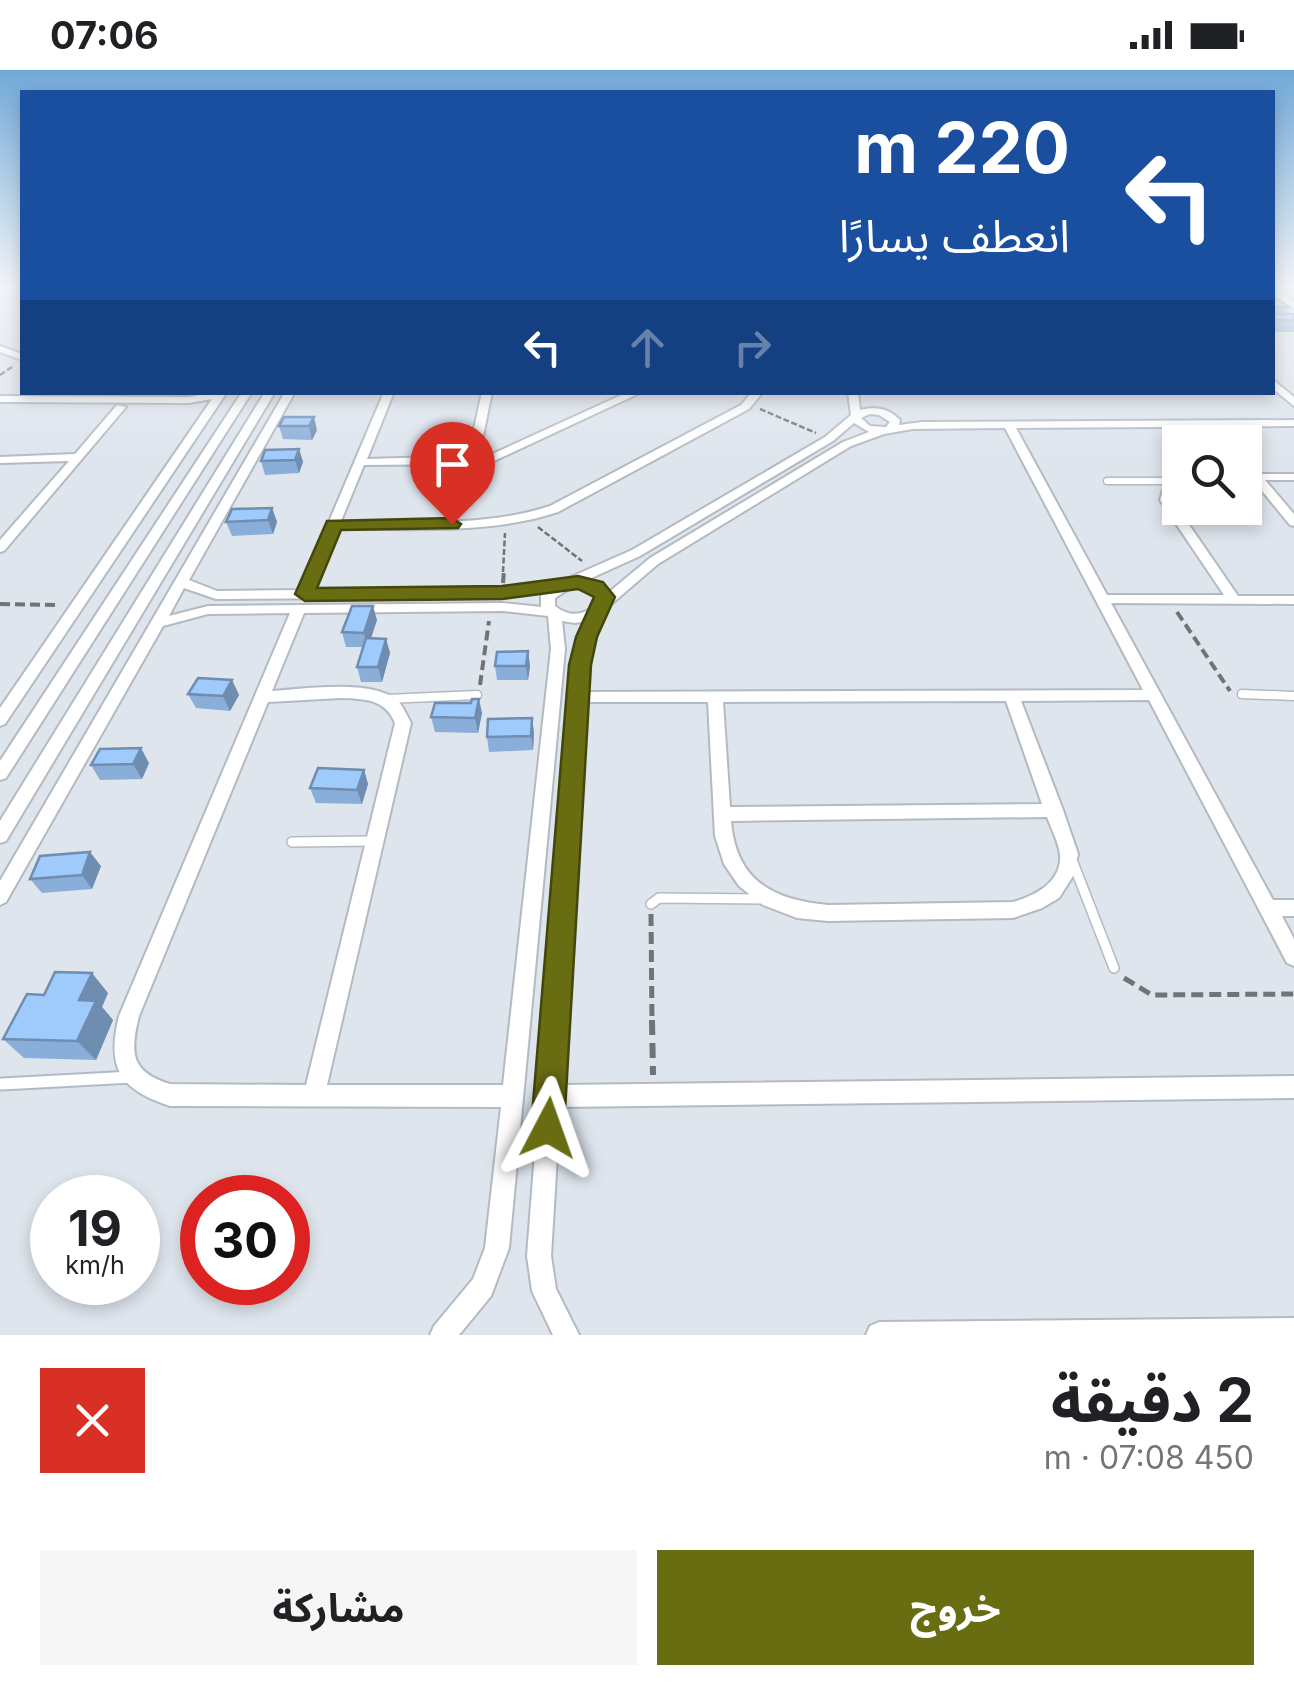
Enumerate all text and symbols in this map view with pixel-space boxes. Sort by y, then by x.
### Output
text: 07:06 [50,12,159,58]
text: 220 m [854,105,1070,190]
icon: left [1105,130,1235,260]
text: انعطف يسارًا [839,208,1070,263]
icon: left [515,320,570,375]
icon: ahead [620,320,675,375]
icon: right [725,320,780,375]
pin [410,422,495,525]
map controls [1162,425,1262,525]
button: search [1162,425,1262,525]
icon: arrive [425,437,480,492]
position arrow [496,1076,600,1180]
speed limit sign: 30 [180,1175,310,1305]
text: 19 [68,1198,122,1258]
text: km/h [65,1250,125,1280]
text: 2 دقيقة [1051,1364,1254,1436]
button: close [40,1368,145,1473]
text: 450 m · 07:08 [1044,1438,1254,1477]
button: مشاركة [40,1550,637,1665]
button: خروج [657,1550,1254,1665]

